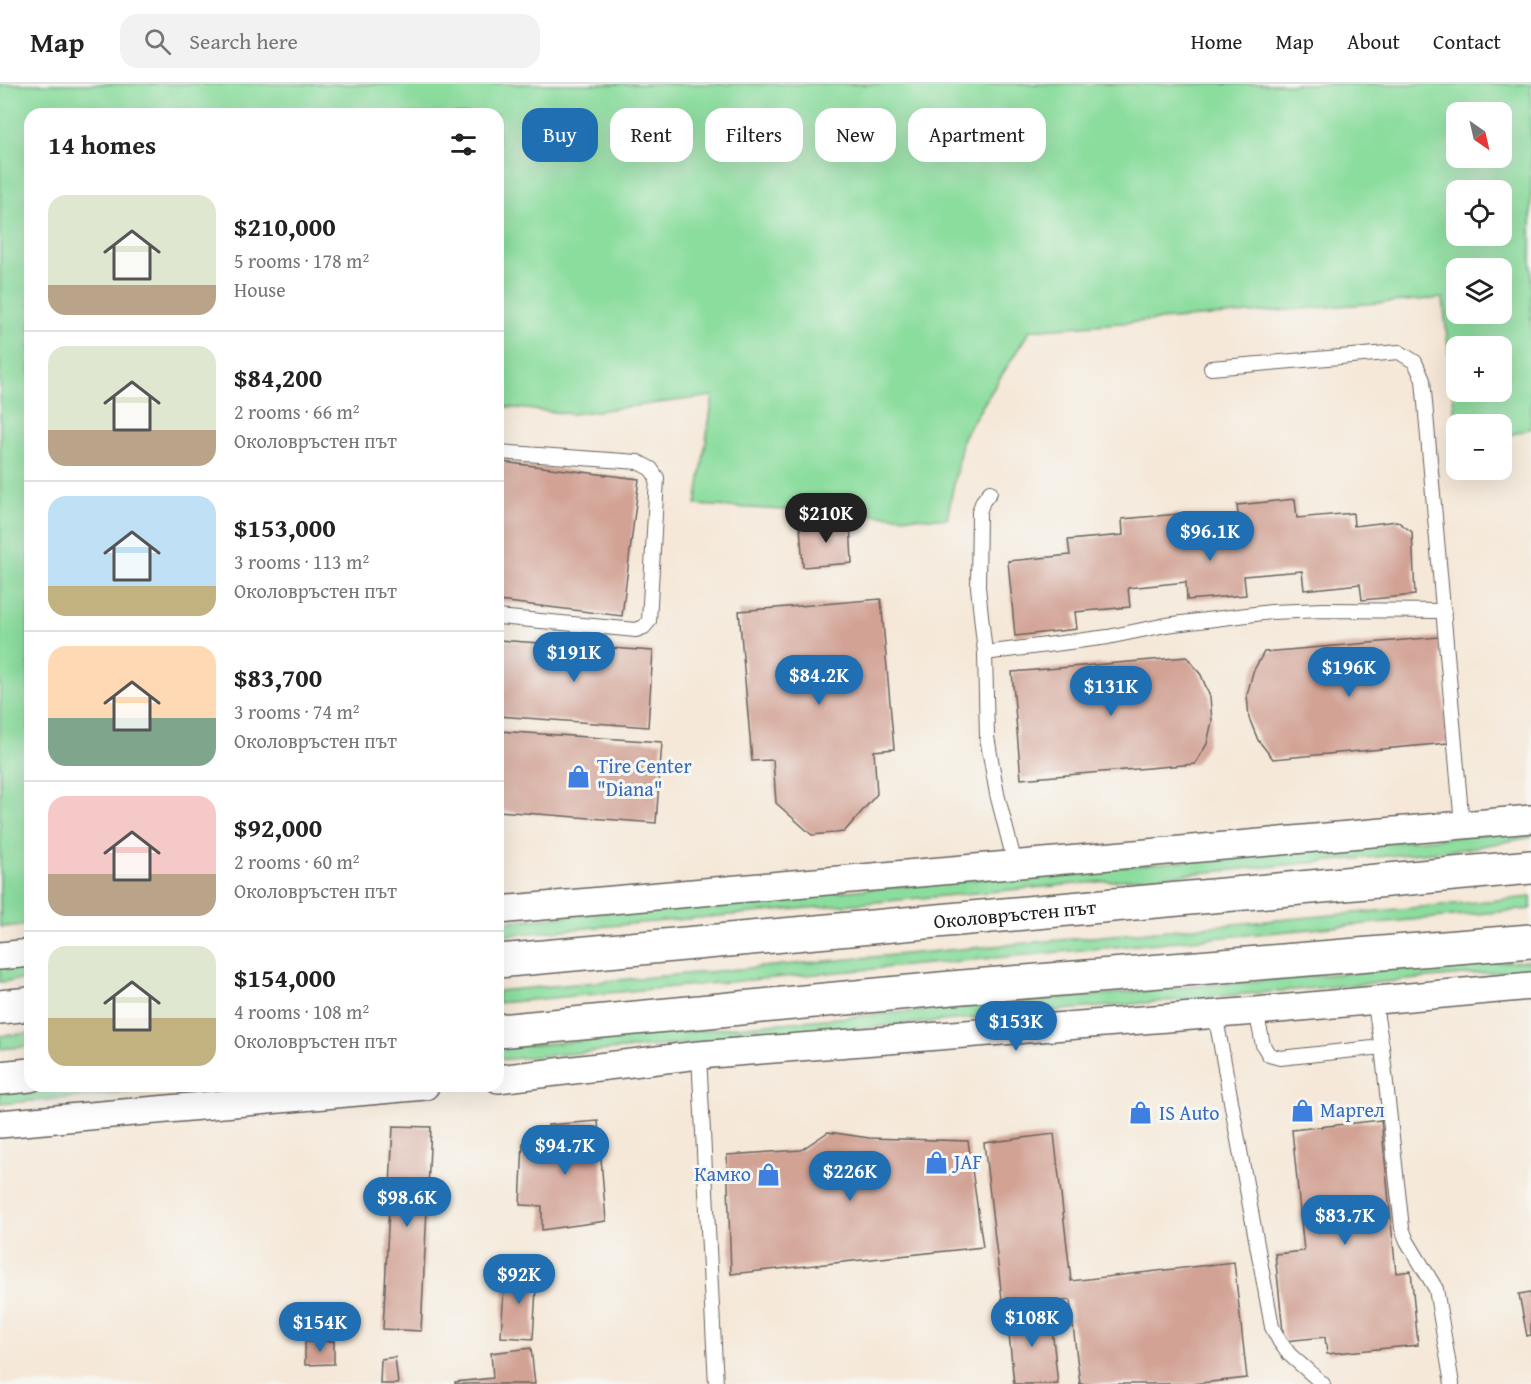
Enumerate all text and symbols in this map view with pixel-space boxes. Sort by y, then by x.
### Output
search box [120,14,540,68]
text: Map [30,21,84,62]
icon: search [141,25,174,58]
text: Search here [189,25,298,57]
text: Home [1191,26,1242,57]
text: Map [1275,26,1314,57]
text: About [1347,26,1400,57]
text: Contact [1433,26,1501,57]
north arrow [1446,102,1512,168]
map controls [1446,102,1512,480]
chip: Buy [522,108,598,162]
chip: Rent [610,108,693,162]
chip: Filters [705,108,803,162]
chip: New [815,108,896,162]
chip: Apartment [908,108,1046,162]
text: 14 homes [48,125,156,164]
icon: filters [447,128,480,161]
button: locate [1446,180,1512,246]
text: $210,000 [234,207,336,246]
icon: home [96,219,168,291]
text: 5 rooms · 178 m² [234,246,369,275]
button: layers [1446,258,1512,324]
text: House [234,275,286,304]
button: + [1446,336,1512,402]
text: $84,200 [234,358,322,397]
icon: home [96,370,168,442]
text: 2 rooms · 66 m² [234,397,360,426]
button: − [1446,414,1512,480]
text: Околовръстен път [234,426,397,455]
pin: $210K [784,493,868,544]
text: $210K [799,498,853,527]
text: $153,000 [234,508,336,547]
pin: $96.1K [1161,511,1259,562]
text: $96.1K [1180,516,1240,545]
icon: home [96,520,168,592]
text: 3 rooms · 113 m² [234,547,369,576]
text: Околовръстен път [234,576,397,605]
pin: $191K [532,632,616,683]
text: $191K [547,637,601,666]
pin: $196K [1307,647,1391,698]
text: $196K [1322,652,1376,681]
pin: $84.2K [770,655,868,706]
text: $83,700 [234,658,322,697]
text: $84.2K [789,660,849,689]
pin: $131K [1069,666,1153,717]
icon: home [96,670,168,742]
text: $131K [1084,671,1138,700]
text: 3 rooms · 74 m² [234,697,360,726]
text: Околовръстен път [234,726,397,755]
place label: Tire Center "Diana" [597,751,692,803]
shop icon: Tire Center "Diana" [566,764,592,790]
text: $92,000 [234,808,322,847]
icon: home [96,820,168,892]
text: 2 rooms · 60 m² [234,847,360,876]
text: Околовръстен път [234,876,397,905]
street label: Околовръстен път [932,892,1098,935]
text: $154,000 [234,958,336,997]
icon: home [96,970,168,1042]
text: 4 rooms · 108 m² [234,997,369,1026]
pin: $153K [974,1001,1058,1052]
text: $153K [989,1006,1043,1035]
text: Околовръстен път [234,1026,397,1055]
place label: Маргел [1320,1095,1385,1124]
shop icon: Маргел [1289,1097,1315,1123]
place label: IS Auto [1159,1098,1220,1127]
shop icon: IS Auto [1128,1100,1154,1126]
pin: $94.7K [516,1125,614,1176]
text: $94.7K [535,1130,595,1159]
place label: JAF [951,1147,982,1176]
shop icon: JAF [923,1149,949,1175]
pin: $226K [808,1151,892,1202]
text: $226K [823,1156,877,1185]
place label: Камко [694,1159,751,1188]
shop icon: Камко [756,1161,782,1187]
pin: $98.6K [358,1177,456,1228]
text: $98.6K [377,1182,437,1211]
pin: $83.7K [1296,1195,1394,1246]
text: $83.7K [1315,1200,1375,1229]
pin: $92K [483,1254,555,1305]
text: $92K [497,1259,541,1288]
pin: $108K [990,1297,1074,1348]
pin: $154K [278,1302,362,1353]
text: $108K [1005,1302,1059,1331]
text: $154K [293,1307,347,1336]

